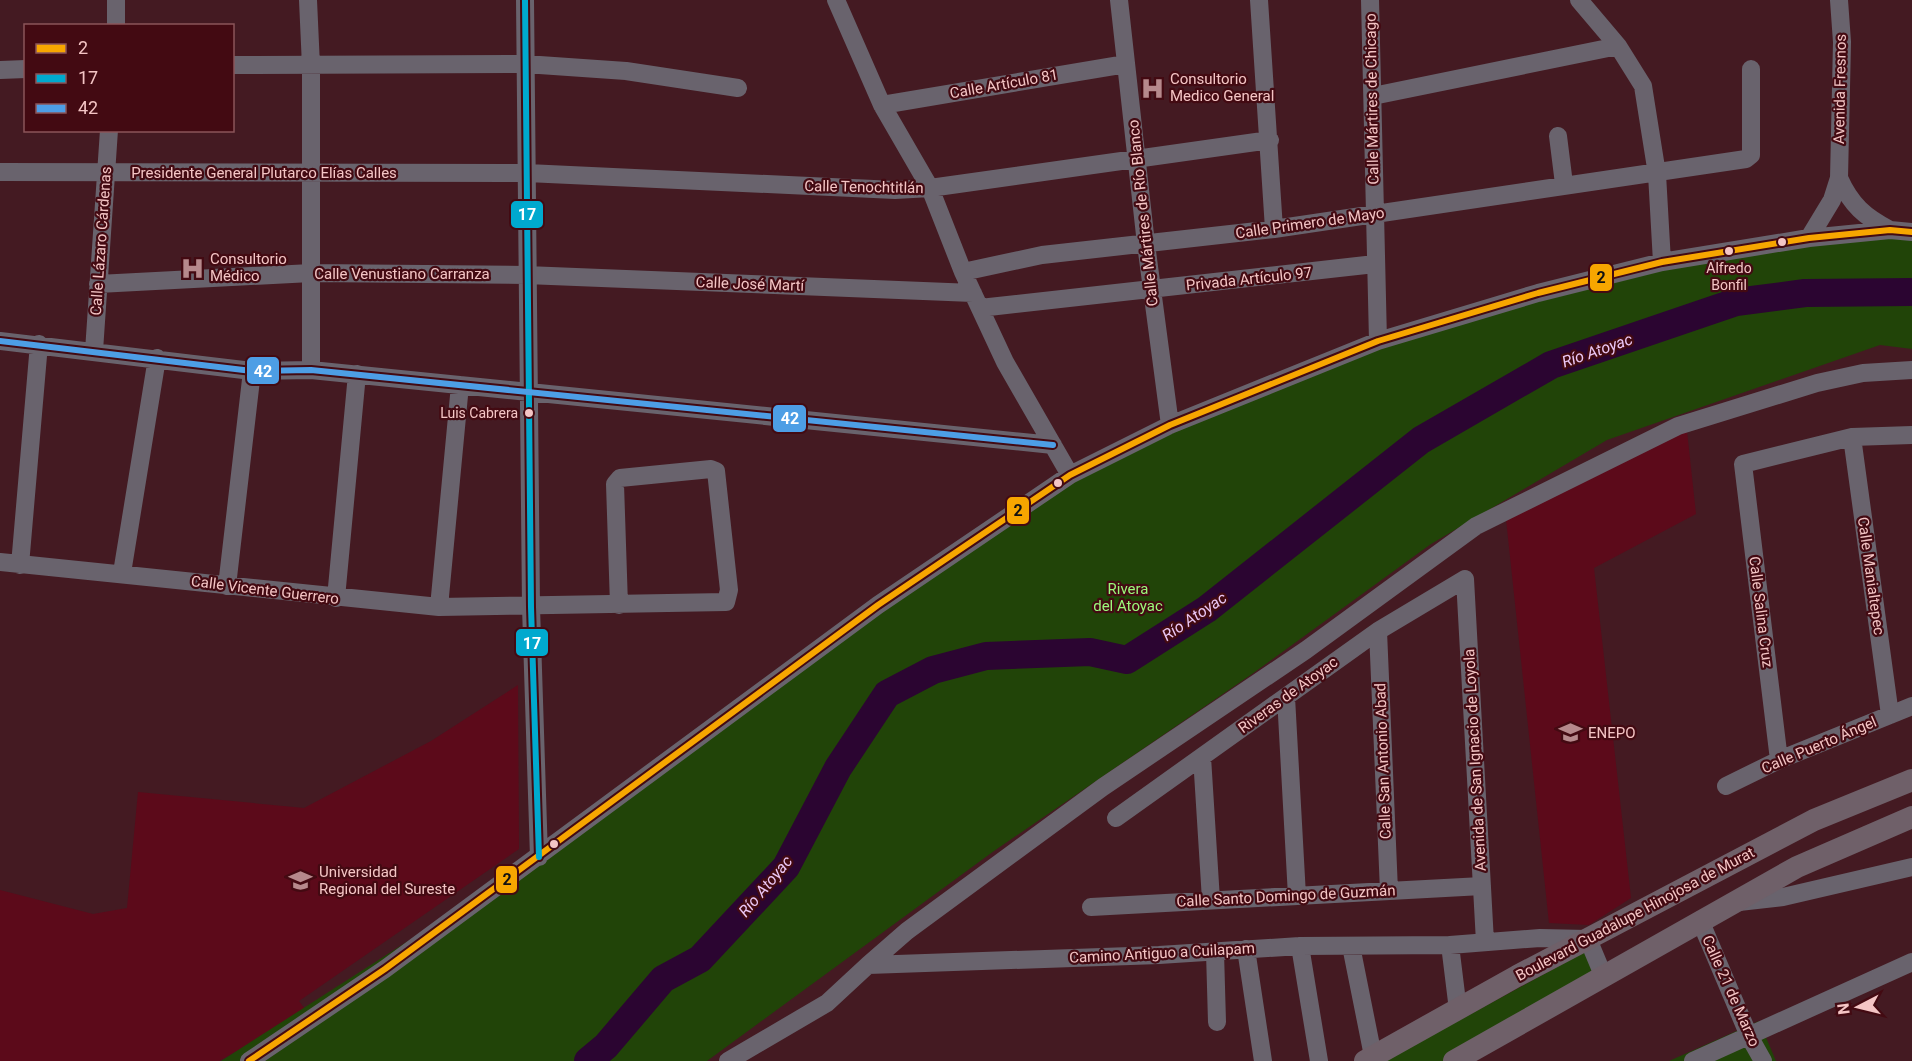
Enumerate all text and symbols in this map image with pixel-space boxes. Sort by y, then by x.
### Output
street label: Calle Mártires de Chicago [1362,13,1382,185]
legend [24,24,234,132]
street label: Avenida Fresnos [1830,34,1850,144]
text: 2 [78,37,88,58]
street label: Calle Artículo 81 [948,66,1060,102]
text: 17 [78,67,98,88]
place label: Consultorio Medico General [1170,70,1274,105]
hospital icon: Consultorio Medico General [1139,75,1165,101]
text: 42 [78,97,98,118]
street label: Calle Mártires de Río Blanco [1124,119,1162,307]
street label: Presidente General Plutarco Elías Calles [131,164,397,182]
street label: Calle Lázaro Cárdenas [87,166,115,316]
street label: Calle Tenochtitlán [804,177,924,197]
line badge: 17 [510,200,544,229]
street label: Calle Primero de Mayo [1234,204,1386,242]
text: 17 [518,205,536,224]
unlabelled marker [1776,236,1788,248]
marker: Alfredo Bonfil [1723,245,1735,257]
place label: Consultorio Médico [210,250,287,285]
hospital icon: Consultorio Médico [179,255,205,281]
place label: Alfredo Bonfil [1706,260,1752,293]
street label: Privada Artículo 97 [1185,263,1313,295]
line badge: 2 [1589,263,1613,292]
street label: Calle Venustiano Carranza [314,265,490,283]
text: 2 [1596,268,1606,287]
street label: Calle José Martí [695,273,806,295]
water label: Río Atoyac [1559,330,1635,371]
line badge: 42 [246,356,280,385]
text: 42 [254,362,272,381]
line badge: 42 [772,404,807,433]
place label: Luis Cabrera [440,405,518,421]
marker: Luis Cabrera [523,407,535,419]
text: 42 [781,409,799,428]
unlabelled marker [1052,477,1064,489]
line badge: 2 [1006,496,1030,525]
text: 2 [1013,501,1023,520]
street label: Calle Manialtepec [1854,516,1888,636]
street label: Calle Salina Cruz [1745,555,1777,669]
street label: Calle Vicente Guerrero [190,572,340,608]
park label: Rivera del Atoyac [1093,580,1163,615]
water label: Río Atoyac [1158,588,1230,645]
line badge: 17 [515,628,549,657]
text: 17 [523,634,541,653]
street label: Avenida de San Ignacio de Loyola [1460,648,1490,872]
street label: Riveras de Atoyac [1235,653,1341,737]
street label: Calle San Antonio Abad [1371,683,1395,839]
street label: Calle Puerto Ángel [1759,713,1879,777]
school or university icon: ENEPO [1557,720,1583,746]
place label: ENEPO [1588,724,1636,742]
unlabelled marker [548,838,560,850]
street label: Boulevard Guadalupe Hinojosa de Murat [1513,843,1757,985]
water label: Río Atoyac [734,852,796,921]
place label: Universidad Regional del Sureste [319,863,455,898]
line badge: 2 [495,865,518,894]
school or university icon: Universidad Regional del Sureste [288,868,314,894]
text: 2 [502,870,512,889]
street label: Calle Santo Domingo de Guzmán [1176,881,1396,911]
street label: Calle 21 de Marzo [1698,933,1764,1049]
street label: Camino Antiguo a Cuilapam [1069,939,1255,967]
north arrow [1828,977,1888,1037]
text: N [1833,1002,1854,1016]

